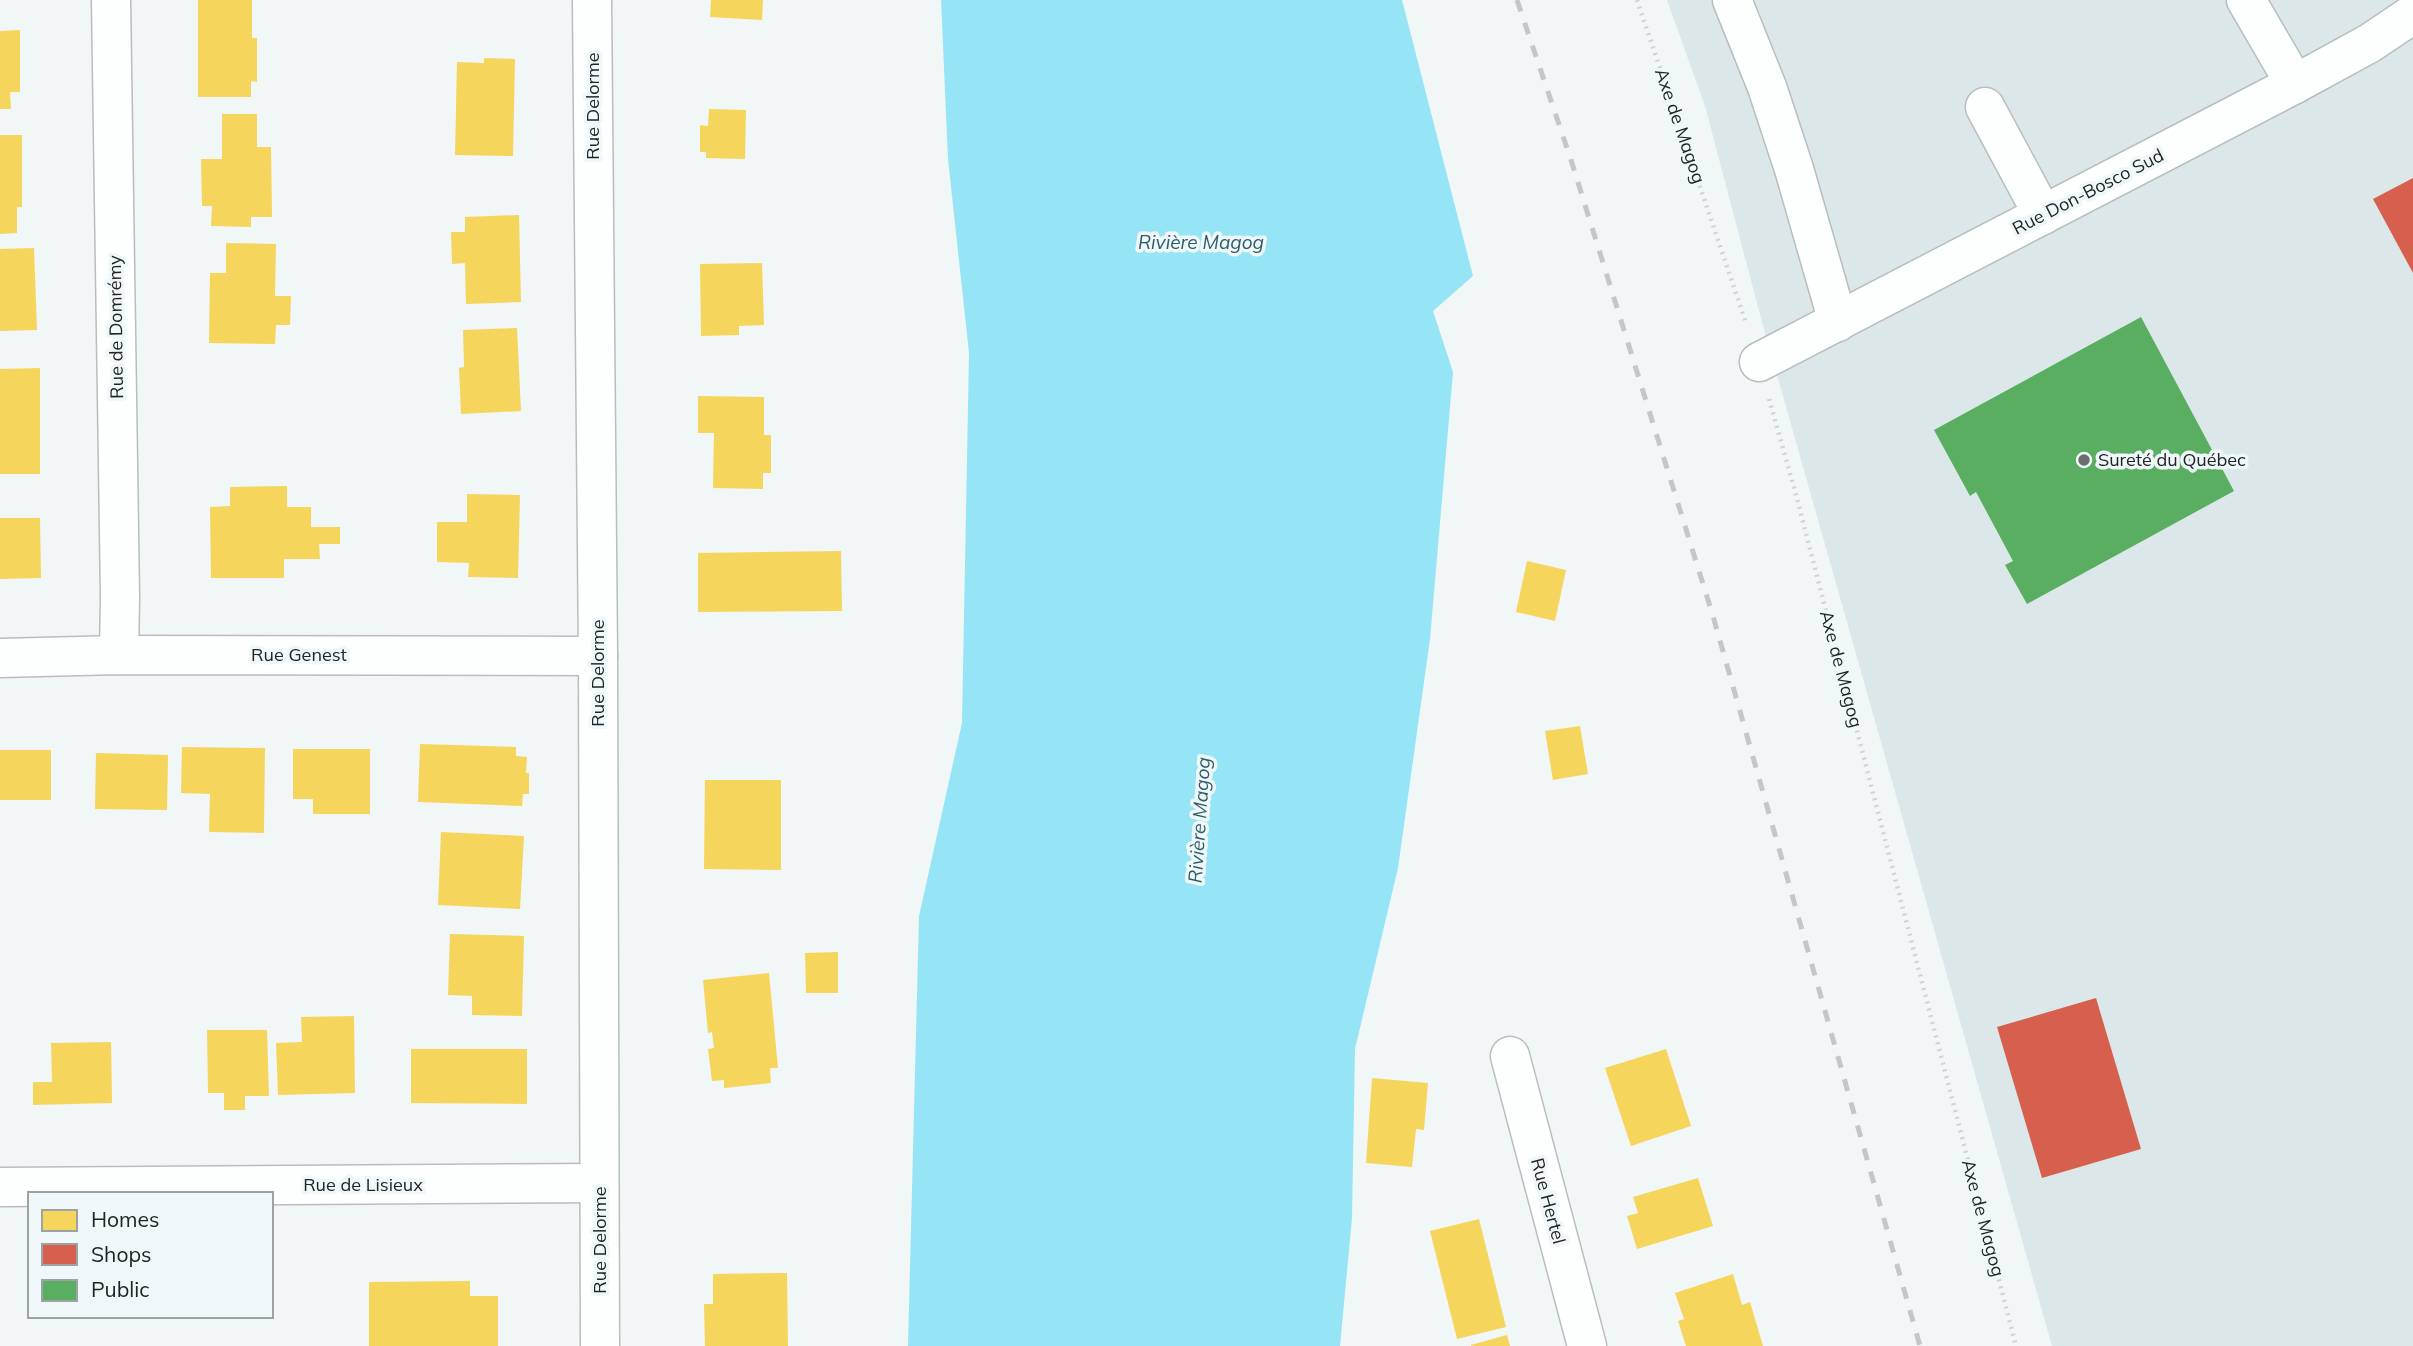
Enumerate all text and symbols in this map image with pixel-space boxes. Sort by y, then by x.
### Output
street label: Rue Delorme [581,52,604,160]
street label: Axe de Magog [1650,65,1711,186]
street label: Rue Don-Bosco Sud [2008,143,2167,240]
water label: Rivière Magog [1138,230,1264,254]
street label: Rue de Domrémy [103,255,128,399]
place label: Sureté du Québec [2098,448,2246,471]
marker: Sureté du Québec [2076,452,2092,468]
street label: Axe de Magog [1815,608,1868,730]
street label: Rue Delorme [586,619,609,727]
street label: Rue Genest [251,643,347,666]
water label: Rivière Magog [1183,756,1215,884]
street label: Rue Hertel [1526,1155,1571,1246]
street label: Axe de Magog [1957,1157,2010,1279]
street label: Rue de Lisieux [303,1173,423,1196]
street label: Rue Delorme [588,1186,611,1294]
legend [28,1192,273,1318]
text: Homes [91,1206,159,1232]
text: Shops [91,1241,151,1267]
text: Public [91,1276,150,1302]

